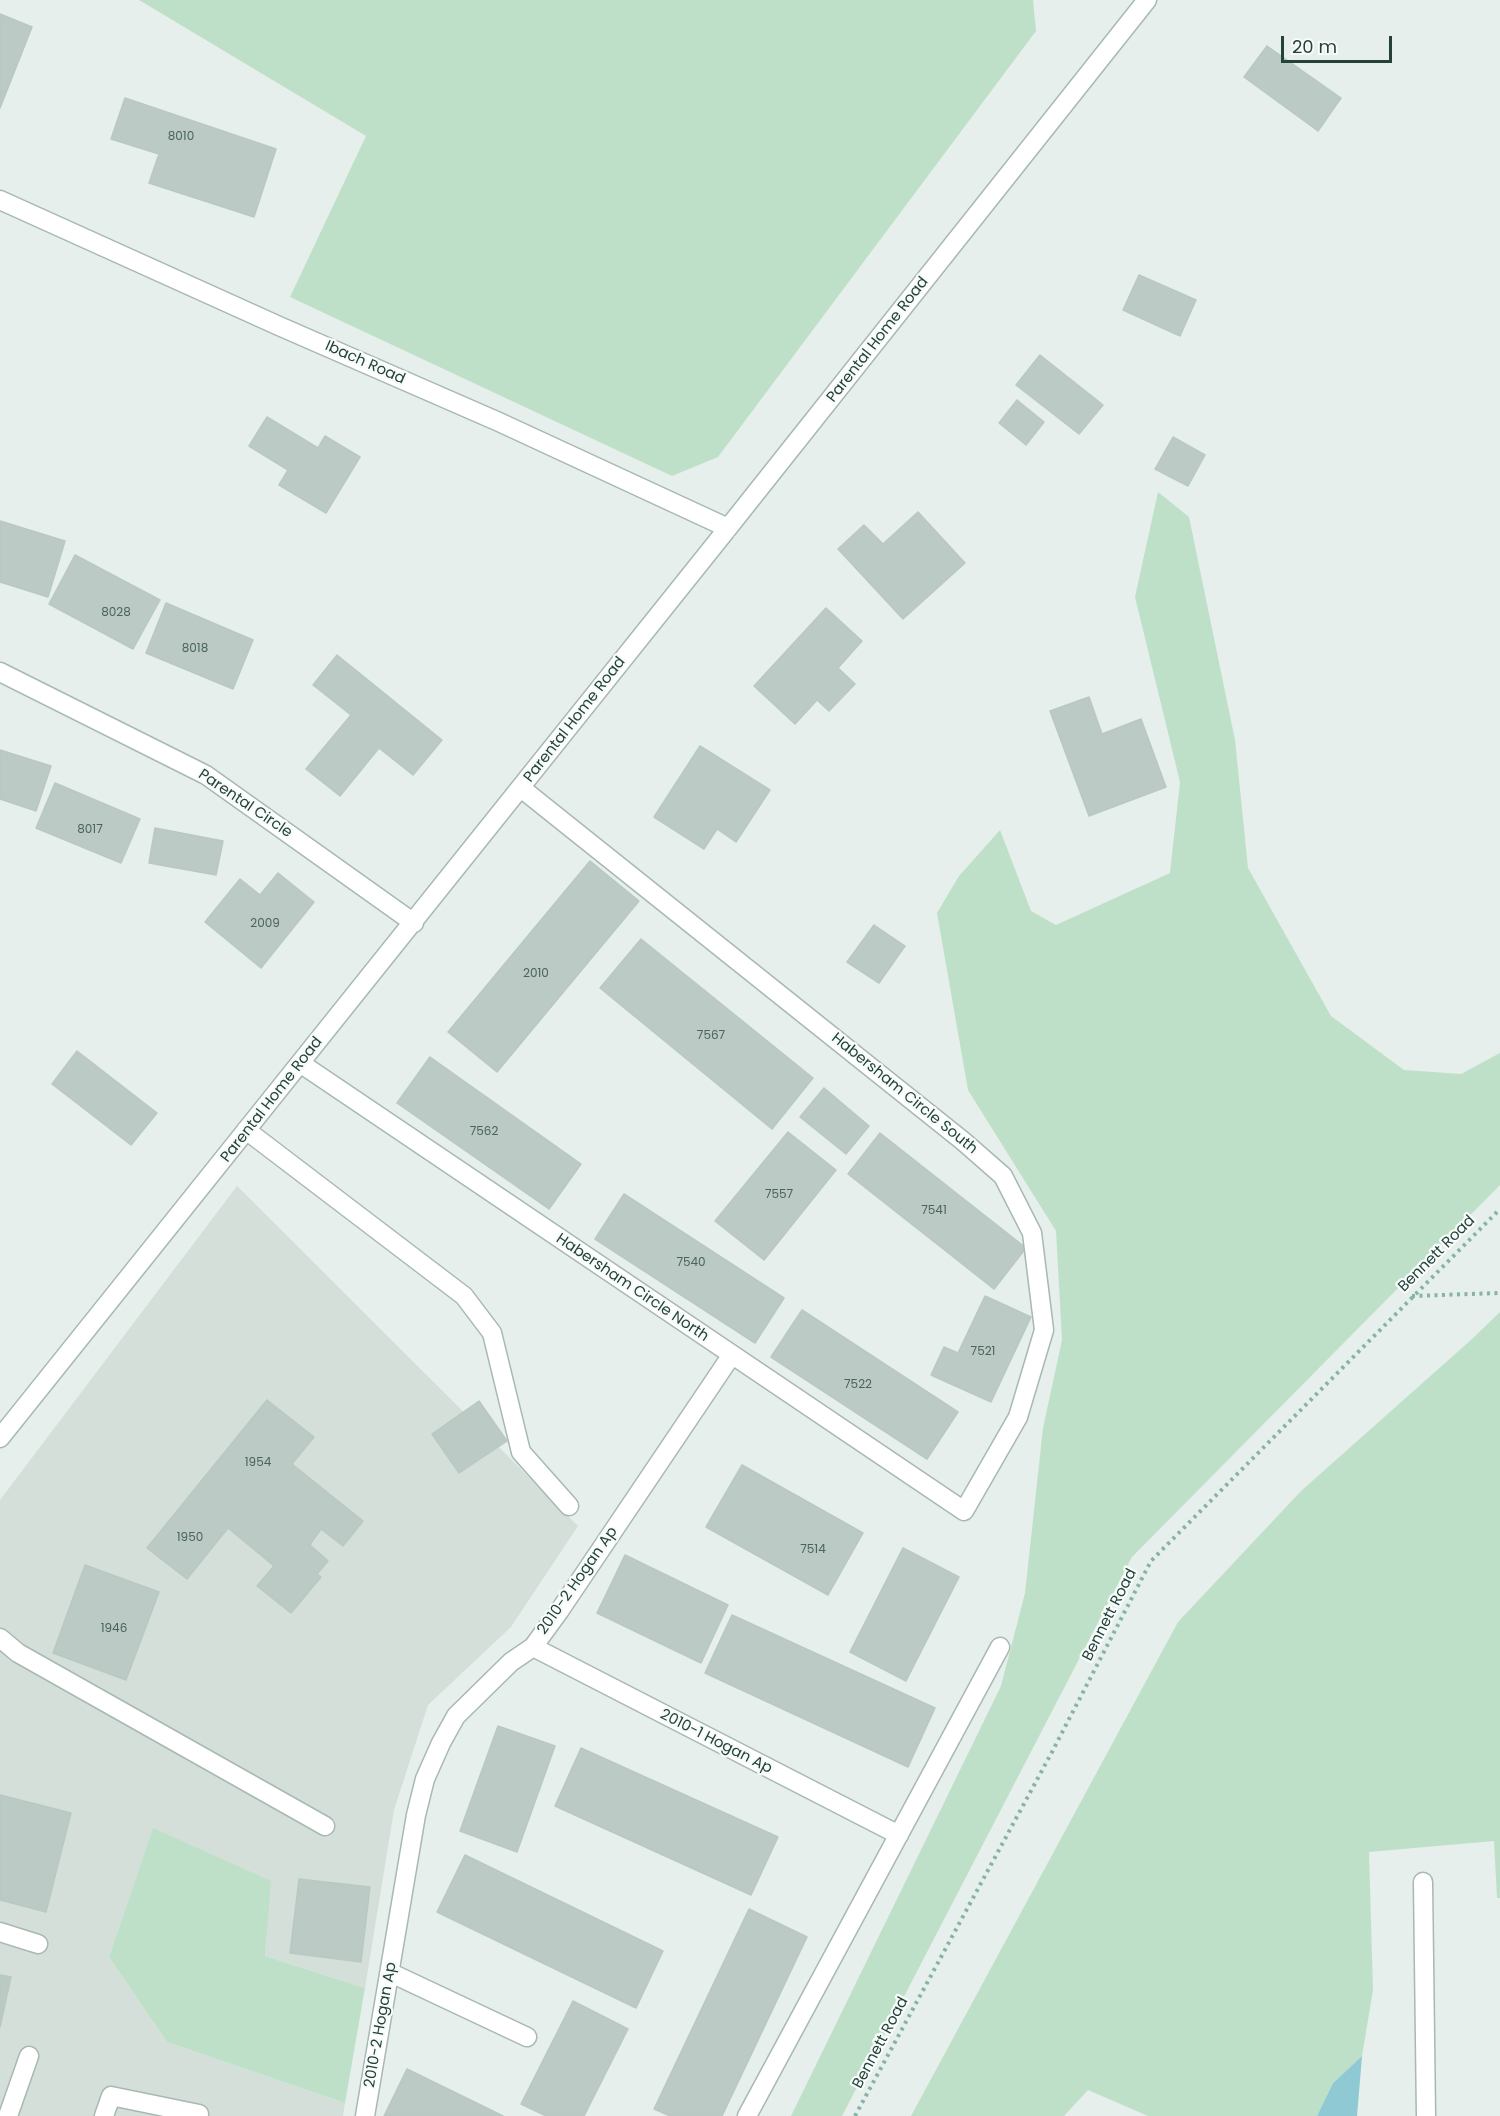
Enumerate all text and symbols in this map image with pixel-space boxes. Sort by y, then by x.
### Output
scale bar [1284,24,1395,62]
text: 20 m [1292,34,1337,59]
house number: 8010 [168,130,194,144]
street label: Parental Home Road [823,274,933,406]
street label: Ibach Road [322,337,408,389]
house number: 8028 [101,606,131,620]
house number: 8018 [182,642,208,656]
street label: Parental Home Road [520,654,630,786]
street label: Parental Circle [195,766,295,842]
house number: 8017 [77,823,103,837]
house number: 2009 [250,917,280,931]
house number: 2010 [523,967,549,981]
house number: 7567 [697,1029,725,1043]
street label: Habersham Circle South [827,1030,981,1158]
street label: Parental Home Road [217,1034,327,1166]
house number: 7562 [470,1125,498,1139]
house number: 7557 [765,1188,793,1202]
house number: 7541 [921,1204,947,1218]
street label: Bennett Road [1395,1212,1479,1296]
street label: Habersham Circle North [552,1230,712,1346]
house number: 7540 [676,1256,706,1270]
house number: 7521 [971,1345,995,1359]
house number: 7522 [844,1378,872,1392]
house number: 1954 [245,1456,271,1470]
street label: 2010-2 Hogan Ap [534,1524,622,1638]
house number: 1950 [177,1531,203,1545]
house number: 7514 [800,1543,826,1557]
street label: Bennett Road [1079,1566,1141,1664]
house number: 1946 [101,1622,127,1636]
street label: 2010-1 Hogan Ap [657,1706,775,1778]
street label: 2010-2 Hogan Ap [361,1961,401,2089]
street label: Bennett Road [849,1994,913,2092]

